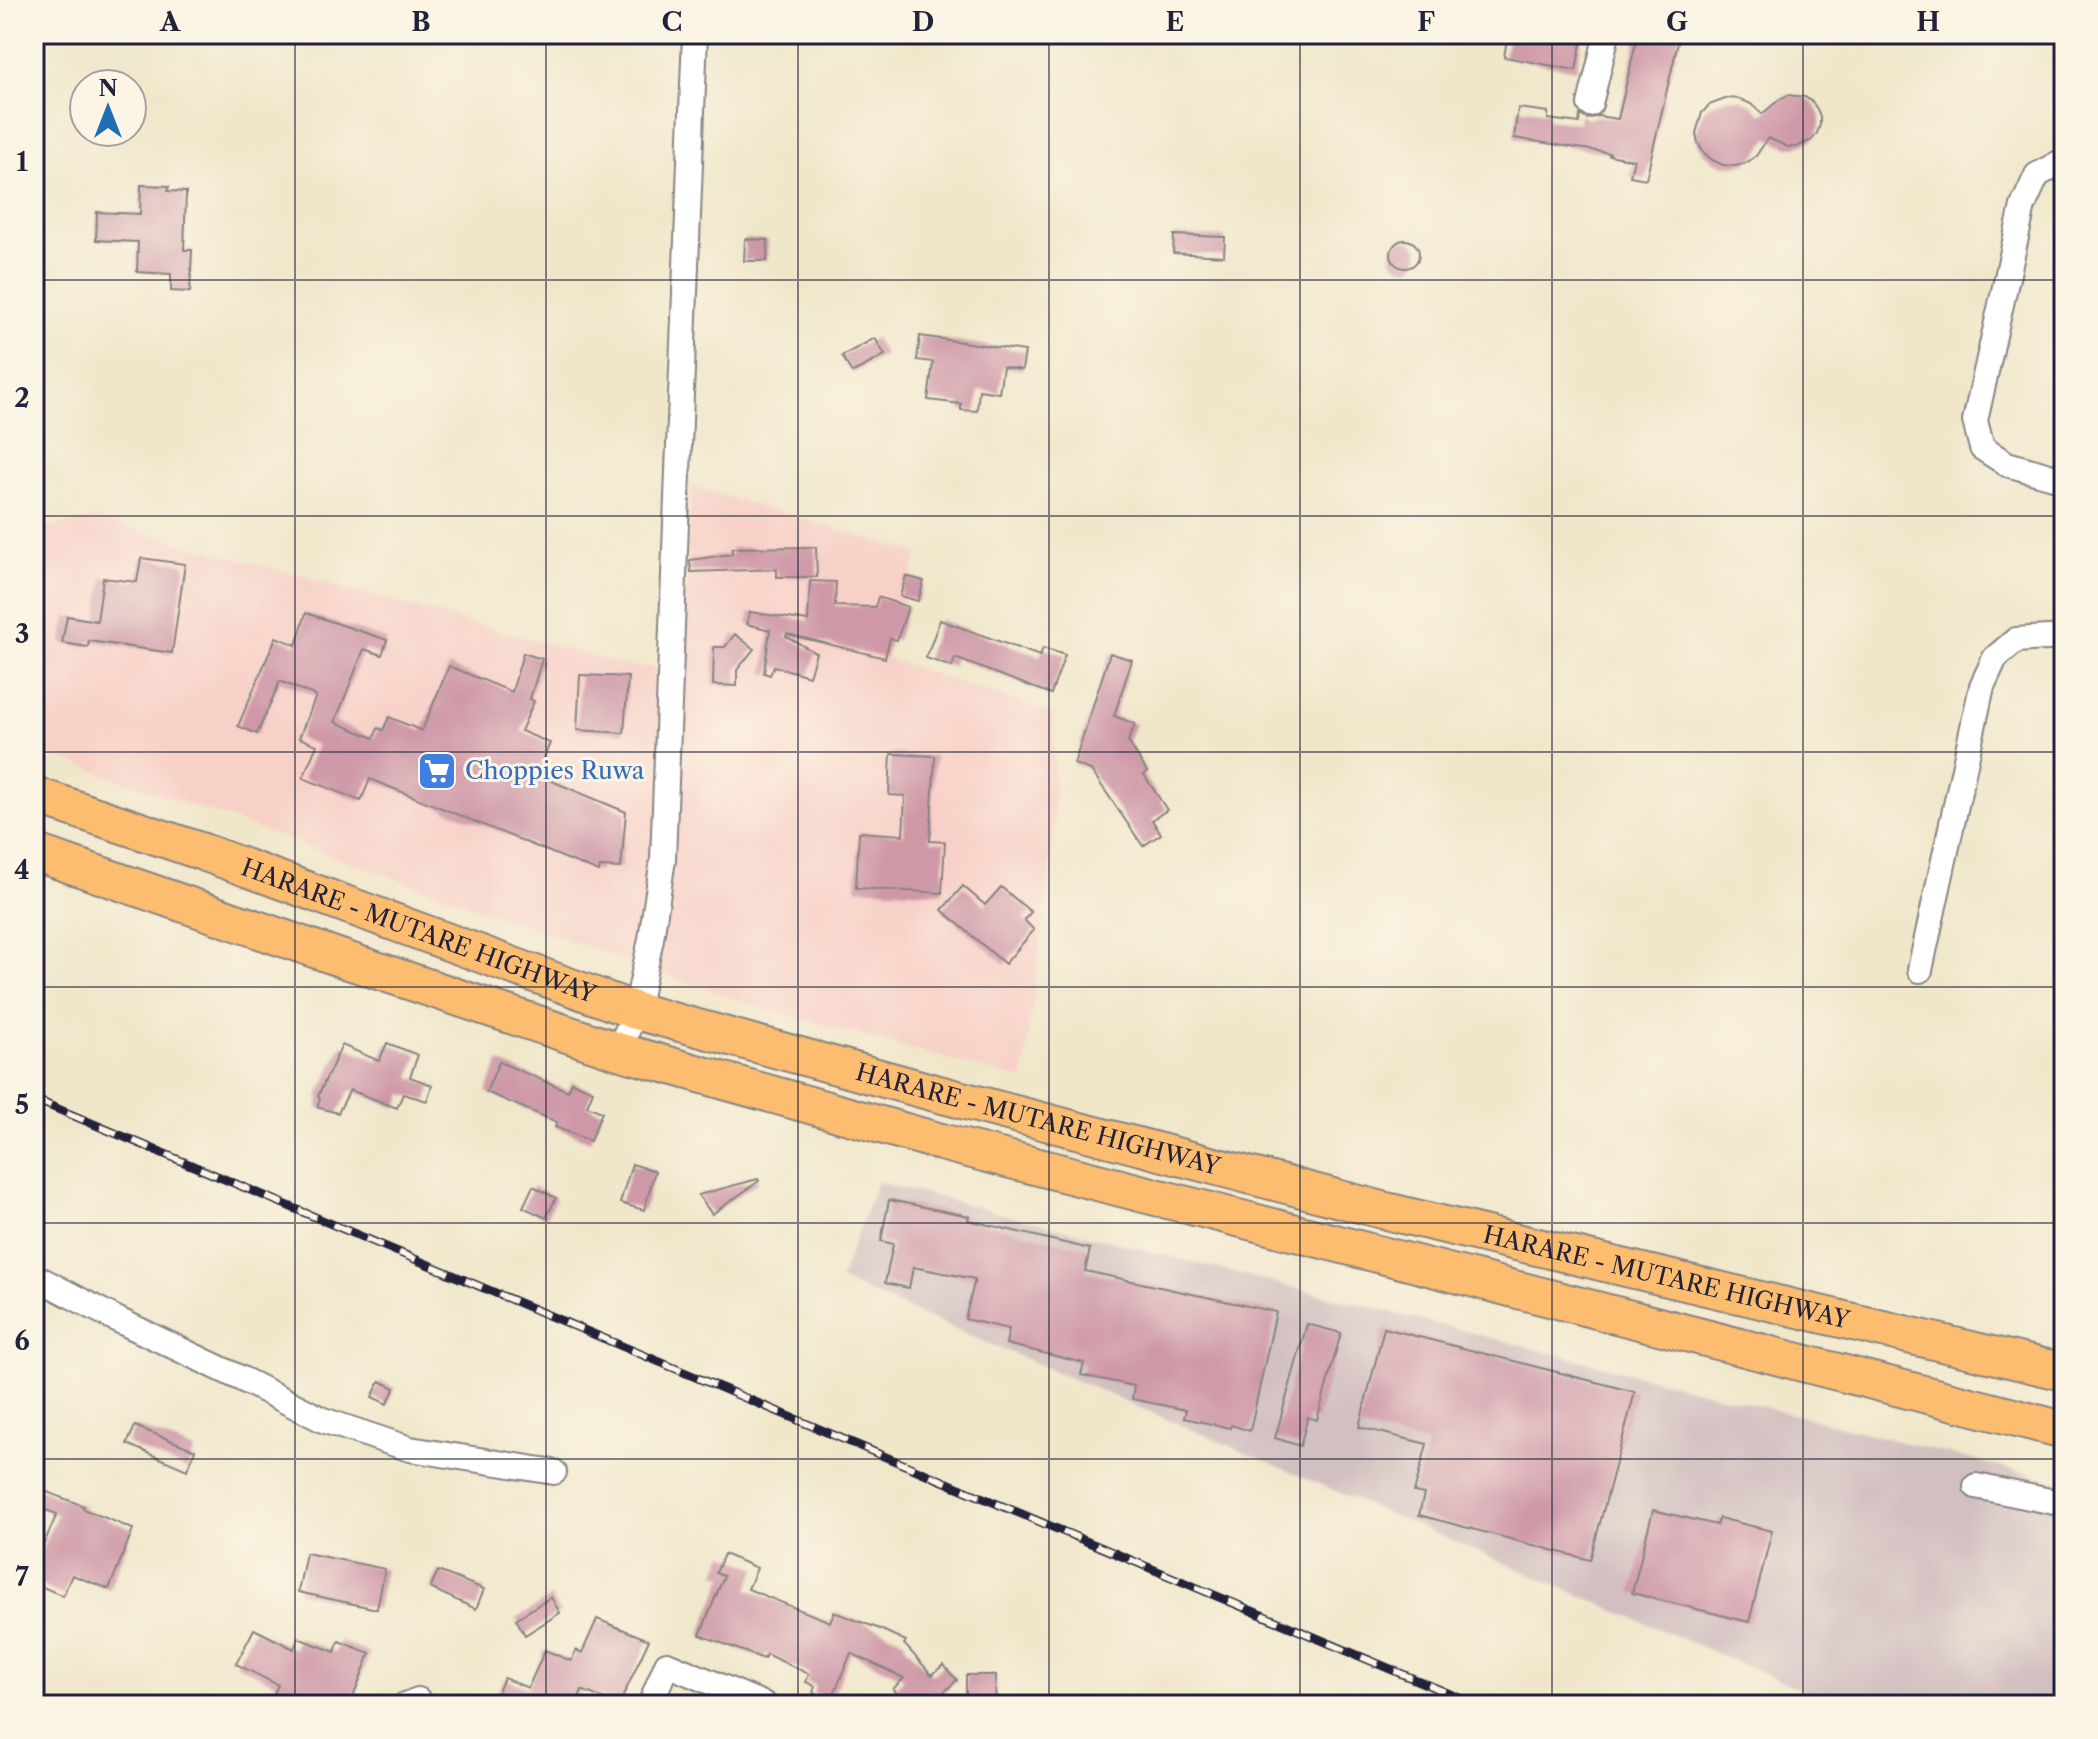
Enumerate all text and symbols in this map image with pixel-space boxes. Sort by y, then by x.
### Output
text: A [159,6,181,38]
text: B [411,6,431,38]
text: C [662,6,682,38]
text: D [912,6,934,38]
text: E [1166,6,1184,38]
text: F [1417,6,1435,38]
text: G [1666,6,1688,38]
text: H [1916,6,1940,38]
north arrow [68,68,148,148]
text: N [98,75,118,102]
text: 1 [16,146,28,178]
text: 2 [14,382,30,414]
text: 3 [15,618,29,650]
supermarket icon: Choppies Ruwa [416,750,458,792]
place label: Choppies Ruwa [465,756,645,785]
street label: HARARE - MUTARE HIGHWAY [237,852,601,1009]
text: 4 [14,854,30,886]
street label: HARARE - MUTARE HIGHWAY [853,1057,1224,1181]
text: 5 [15,1089,29,1121]
street label: HARARE - MUTARE HIGHWAY [1480,1220,1854,1335]
text: 6 [14,1325,30,1357]
text: 7 [15,1561,29,1593]

